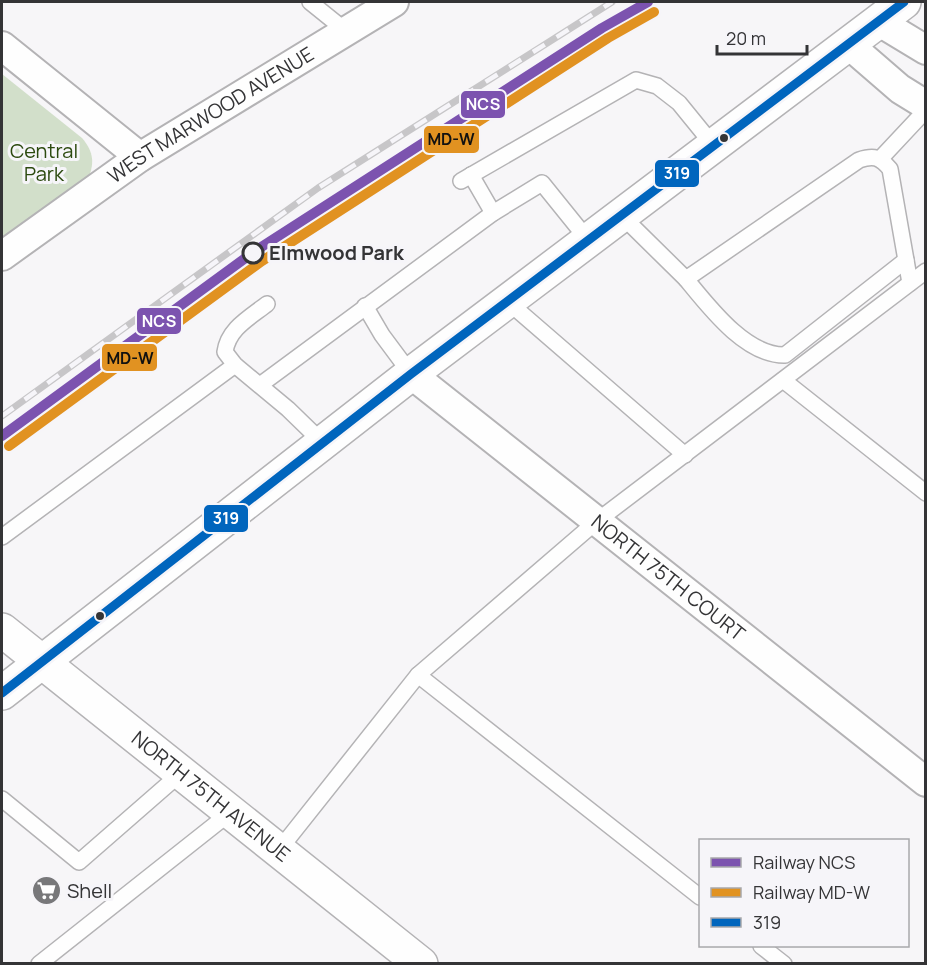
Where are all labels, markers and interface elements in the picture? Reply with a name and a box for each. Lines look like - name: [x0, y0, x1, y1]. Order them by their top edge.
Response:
- scale bar: [717, 18, 807, 56]
- text: 20 m: [726, 26, 766, 50]
- street label: WEST MARWOOD AVENUE: [102, 40, 318, 189]
- line badge: NCS: [460, 90, 506, 119]
- text: NCS: [466, 93, 500, 115]
- line badge: MD-W: [423, 125, 480, 154]
- text: MD-W: [427, 128, 475, 150]
- unlabelled marker: [718, 132, 730, 144]
- park label: Central Park: [10, 137, 78, 187]
- line badge: 319: [654, 159, 700, 188]
- text: 319: [664, 162, 690, 184]
- place label: Elmwood Park: [269, 239, 405, 266]
- marker: Elmwood Park: [242, 242, 264, 264]
- line badge: NCS: [136, 307, 182, 335]
- text: NCS: [142, 310, 176, 332]
- line badge: MD-W: [101, 343, 158, 372]
- text: MD-W: [106, 347, 154, 369]
- line badge: 319: [203, 504, 249, 533]
- text: 319: [213, 507, 239, 529]
- street label: NORTH 75TH COURT: [586, 508, 751, 647]
- unlabelled marker: [94, 610, 106, 622]
- street label: NORTH 75TH AVENUE: [126, 725, 296, 868]
- legend: [699, 839, 909, 947]
- text: Railway NCS: [753, 850, 855, 874]
- supermarket icon: Shell: [30, 875, 62, 907]
- place label: Shell: [67, 877, 112, 904]
- text: Railway MD-W: [753, 880, 870, 904]
- text: 319: [753, 910, 781, 934]

